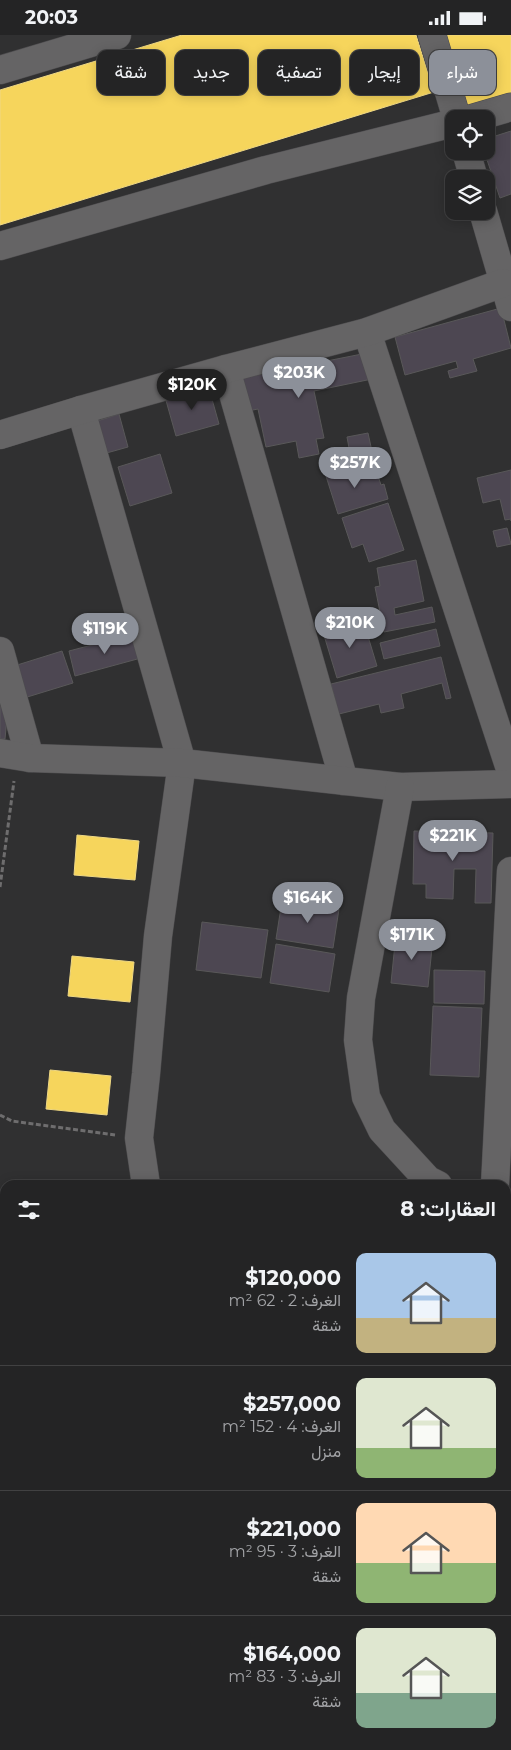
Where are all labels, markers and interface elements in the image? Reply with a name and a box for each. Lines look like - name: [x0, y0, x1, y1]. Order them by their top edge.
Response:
- text: 20:03: [25, 6, 78, 29]
- chip: شقة: [97, 50, 165, 95]
- chip: جديد: [175, 50, 248, 95]
- chip: تصفية: [258, 50, 340, 95]
- chip: إيجار: [350, 50, 419, 95]
- chip: شراء: [429, 50, 496, 95]
- map controls: [445, 110, 495, 220]
- button: locate: [445, 110, 495, 160]
- button: layers: [445, 170, 495, 220]
- pin: $203K: [264, 357, 334, 399]
- text: $203K: [273, 363, 325, 382]
- pin: $120K: [157, 369, 227, 411]
- text: $120K: [168, 375, 216, 394]
- pin: $257K: [320, 447, 390, 489]
- text: $257K: [330, 453, 380, 472]
- pin: $210K: [315, 607, 385, 649]
- pin: $119K: [70, 613, 140, 655]
- text: $210K: [326, 613, 374, 632]
- text: $119K: [83, 619, 127, 638]
- pin: $221K: [418, 819, 488, 862]
- text: $221K: [429, 826, 477, 845]
- pin: $164K: [273, 881, 343, 924]
- text: $164K: [283, 888, 333, 907]
- pin: $171K: [377, 919, 447, 961]
- text: $171K: [390, 925, 434, 944]
- icon: filters: [15, 1196, 43, 1224]
- text: العقارات: 8: [400, 1196, 496, 1221]
- text: $120,000: [245, 1265, 341, 1290]
- icon: home: [396, 1273, 456, 1333]
- text: الغرف: 2 · 62 m²: [229, 1291, 341, 1310]
- text: شقة: [312, 1316, 341, 1335]
- text: $257,000: [243, 1391, 341, 1416]
- icon: home: [396, 1398, 456, 1458]
- text: الغرف: 4 · 152 m²: [222, 1417, 341, 1436]
- text: منزل: [311, 1442, 341, 1461]
- text: $221,000: [247, 1516, 341, 1541]
- icon: home: [396, 1523, 456, 1583]
- text: الغرف: 3 · 95 m²: [229, 1542, 341, 1561]
- text: شقة: [312, 1567, 341, 1586]
- text: $164,000: [243, 1641, 341, 1666]
- icon: home: [396, 1648, 456, 1708]
- text: الغرف: 3 · 83 m²: [228, 1667, 341, 1686]
- text: شقة: [312, 1692, 341, 1711]

